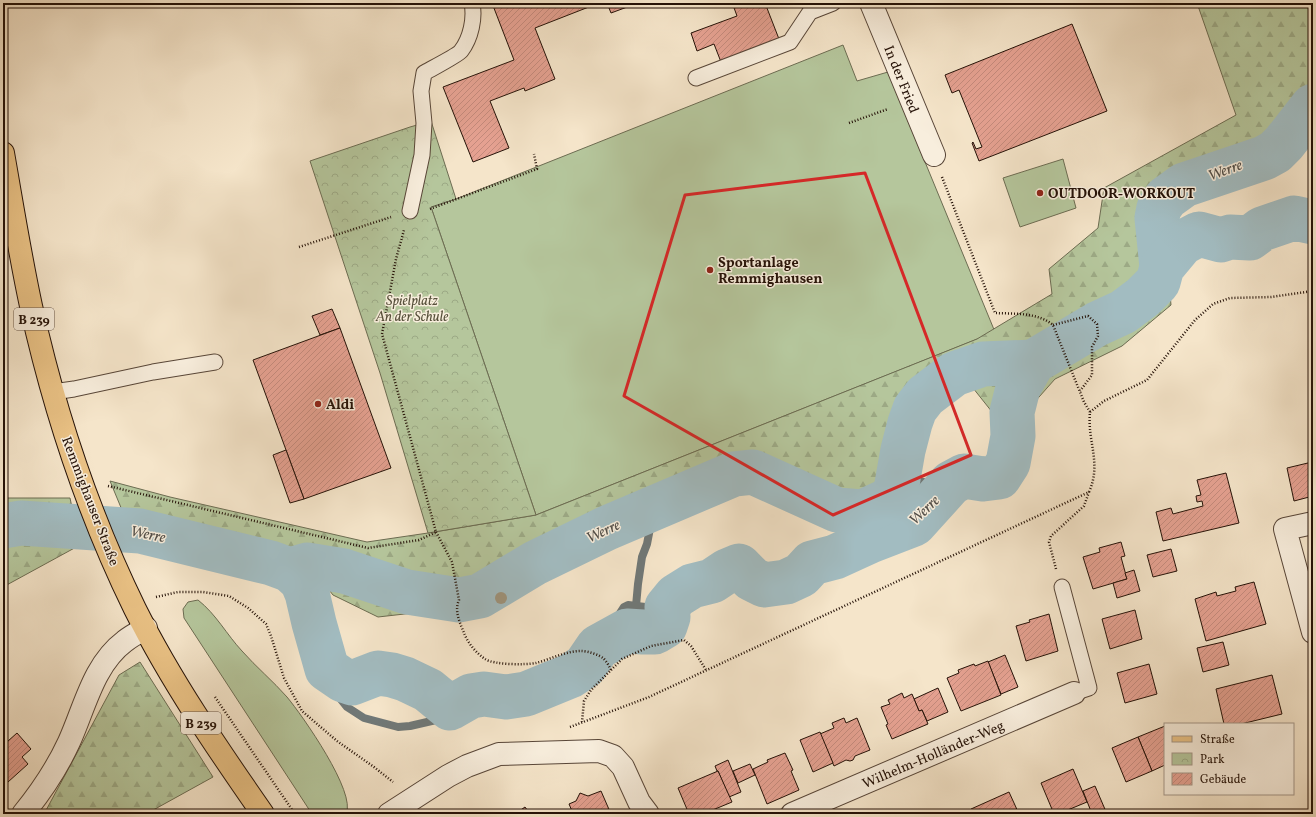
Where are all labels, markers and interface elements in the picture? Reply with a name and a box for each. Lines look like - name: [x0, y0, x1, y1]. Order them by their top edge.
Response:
- street label: In der Fried: [878, 43, 923, 116]
- water label: Werre: [1205, 155, 1246, 187]
- place label: OUTDOOR-WORKOUT: [1048, 185, 1195, 204]
- marker: OUTDOOR-WORKOUT: [1035, 188, 1045, 198]
- place label: Sportanlage Remmighausen: [718, 254, 823, 289]
- marker: Sportanlage Remmighausen: [705, 265, 715, 275]
- park label: Spielplatz An der Schule: [375, 292, 448, 327]
- road number: B 239: [14, 308, 54, 330]
- place label: Aldi: [326, 396, 354, 415]
- marker: Aldi: [313, 399, 323, 409]
- street label: Remmighauser Straße: [56, 434, 123, 569]
- water label: Werre: [905, 491, 945, 531]
- water label: Werre: [583, 515, 624, 549]
- water label: Werre: [128, 522, 168, 549]
- road number: B 239: [181, 712, 221, 734]
- street label: Wilhelm-Holländer-Weg: [860, 717, 1008, 794]
- legend: [1164, 723, 1294, 795]
- text: Straße: [1200, 732, 1235, 748]
- text: Park: [1200, 752, 1225, 768]
- text: Gebäude: [1200, 772, 1247, 788]

